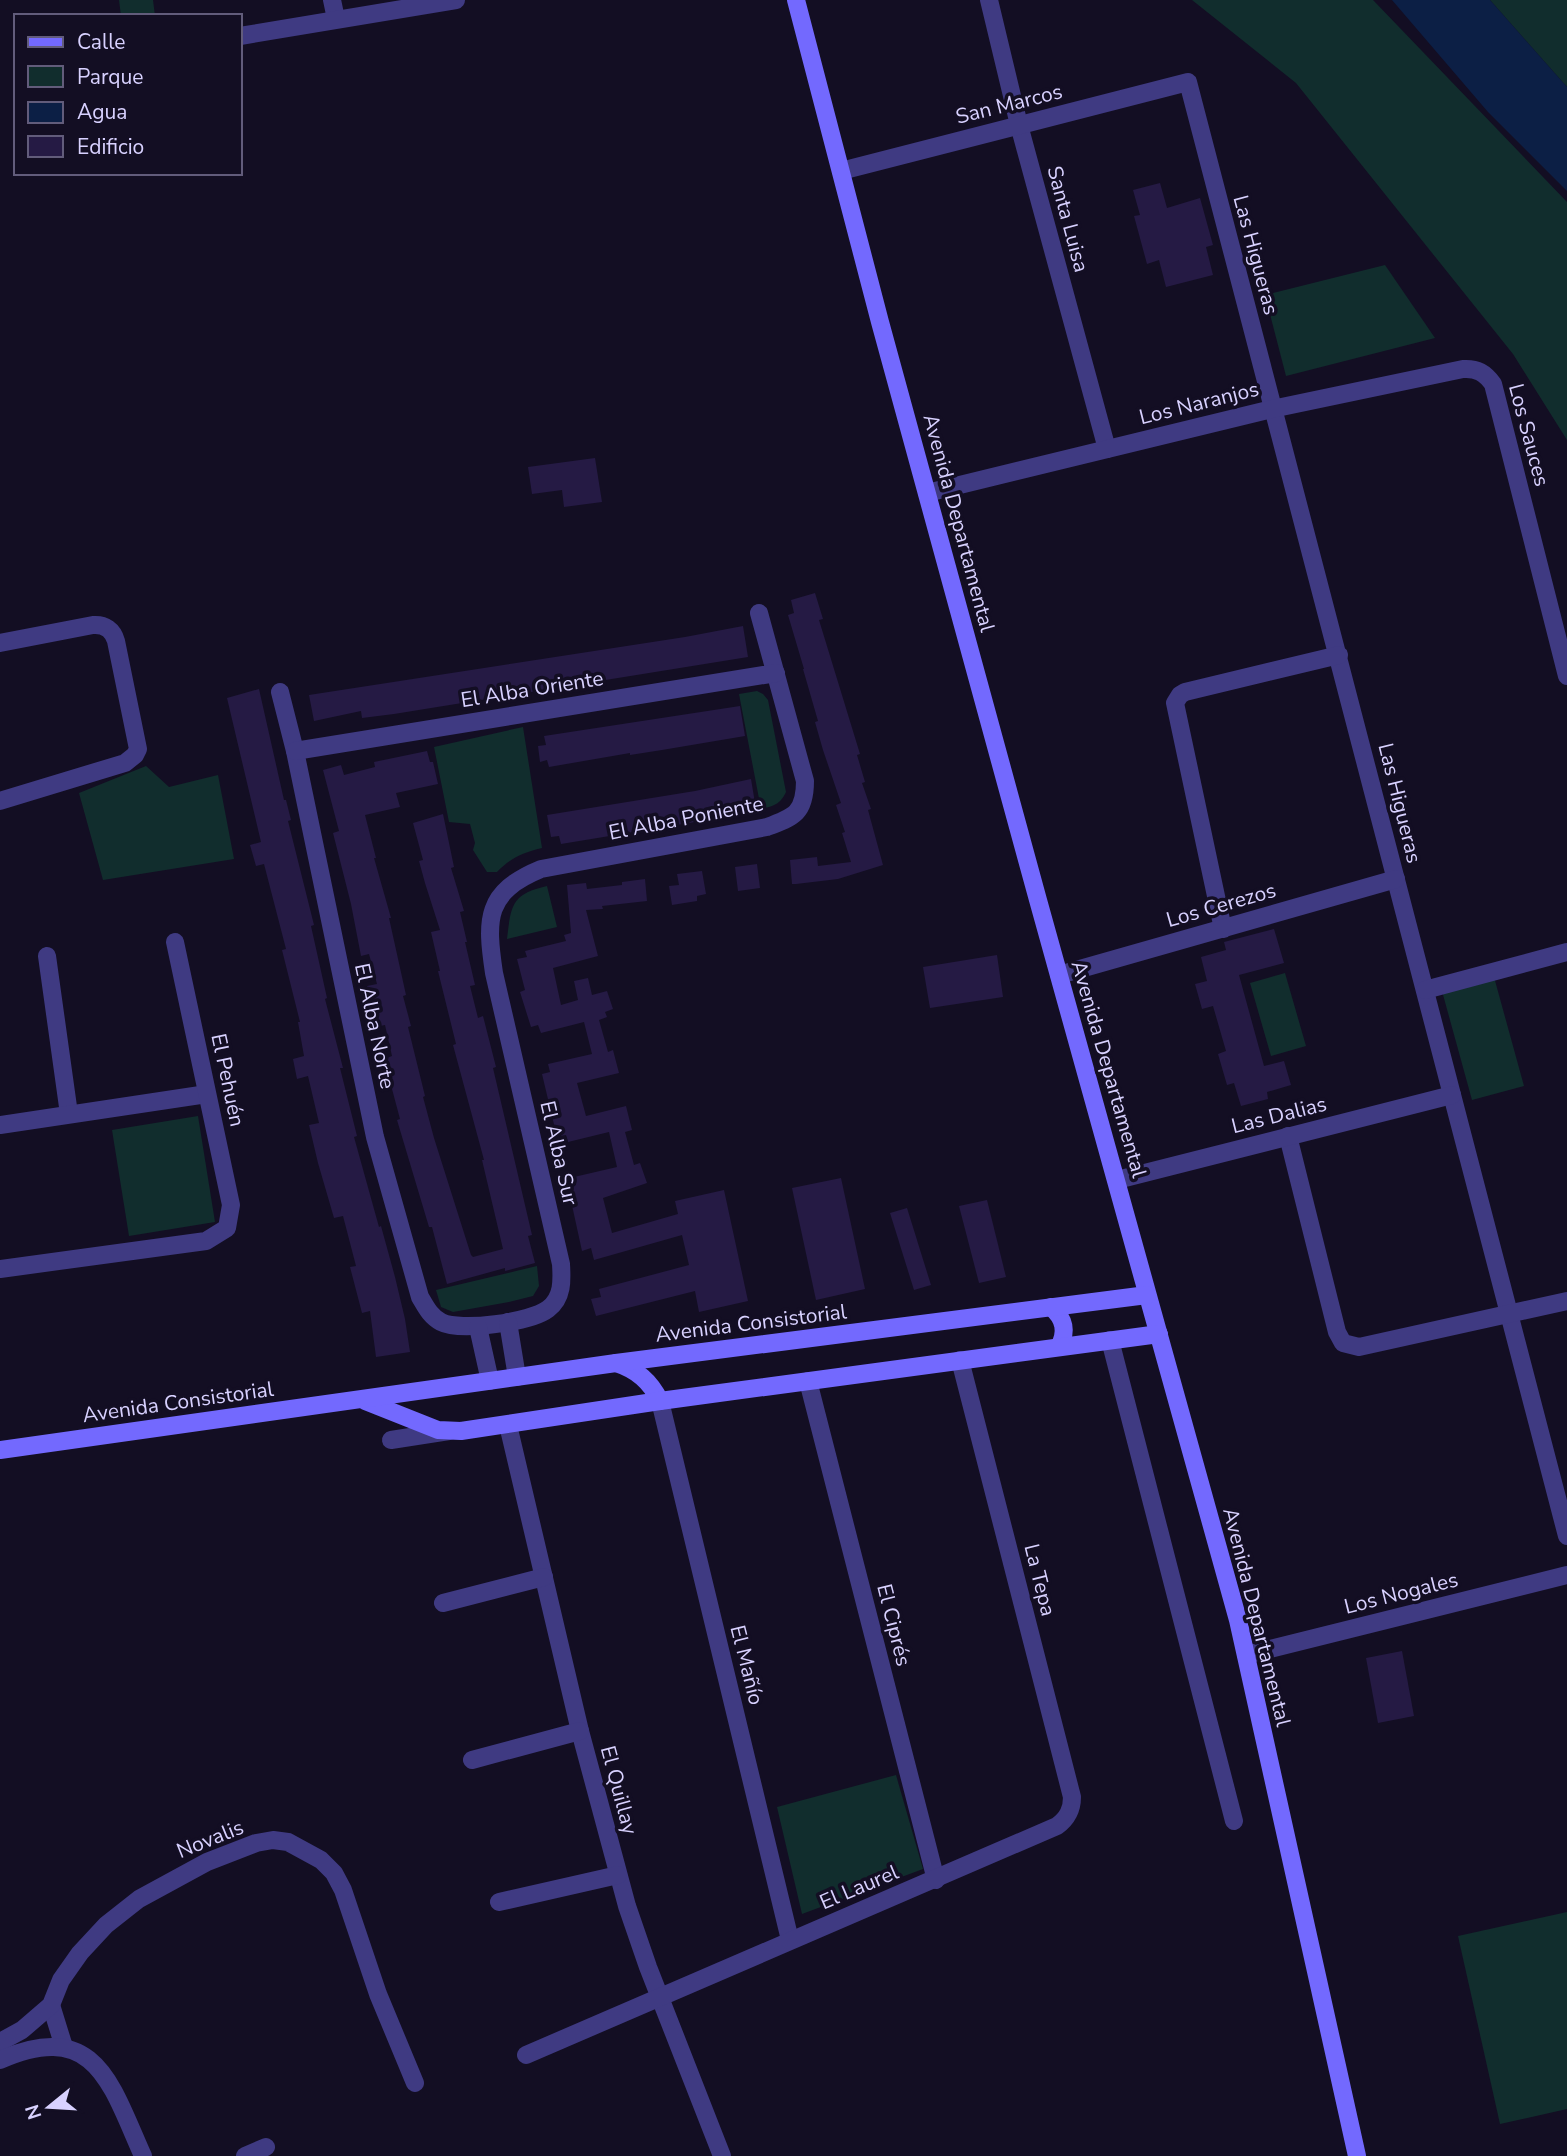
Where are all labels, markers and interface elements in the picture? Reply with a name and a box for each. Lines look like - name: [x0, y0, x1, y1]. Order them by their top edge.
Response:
- legend: [14, 14, 242, 175]
- text: Calle: [77, 28, 125, 56]
- text: Parque: [77, 63, 144, 91]
- street label: San Marcos: [953, 77, 1065, 131]
- text: Agua: [77, 98, 127, 126]
- text: Edificio: [77, 133, 144, 161]
- street label: Santa Luisa: [1040, 163, 1096, 275]
- street label: Las Higueras: [1227, 192, 1285, 318]
- street label: Los Naranjos: [1136, 375, 1262, 431]
- street label: Los Sauces: [1502, 381, 1556, 489]
- street label: Avenida Departamental: [916, 411, 1002, 636]
- street label: El Alba Oriente: [459, 664, 605, 714]
- street label: Las Higueras: [1372, 740, 1428, 866]
- street label: El Alba Poniente: [606, 789, 766, 847]
- street label: Los Cerezos: [1163, 876, 1279, 934]
- street label: Avenida Departamental: [1065, 957, 1154, 1182]
- street label: El Alba Norte: [348, 961, 402, 1091]
- street label: El Pehuén: [204, 1031, 252, 1129]
- street label: Las Dalias: [1229, 1090, 1329, 1140]
- street label: El Alba Sur: [533, 1098, 585, 1208]
- street label: Avenida Consistorial: [654, 1297, 849, 1349]
- street label: Avenida Consistorial: [81, 1375, 276, 1429]
- street label: Avenida Departamental: [1216, 1505, 1298, 1730]
- street label: La Tepa: [1018, 1541, 1062, 1619]
- street label: Los Nogales: [1341, 1565, 1461, 1621]
- street label: El Ciprés: [870, 1581, 918, 1669]
- street label: El Mañío: [724, 1622, 770, 1708]
- street label: El Quillay: [594, 1742, 644, 1838]
- street label: Novalis: [172, 1813, 248, 1865]
- street label: El Laurel: [815, 1858, 903, 1916]
- north arrow: [14, 2072, 84, 2142]
- text: N: [19, 2101, 48, 2123]

